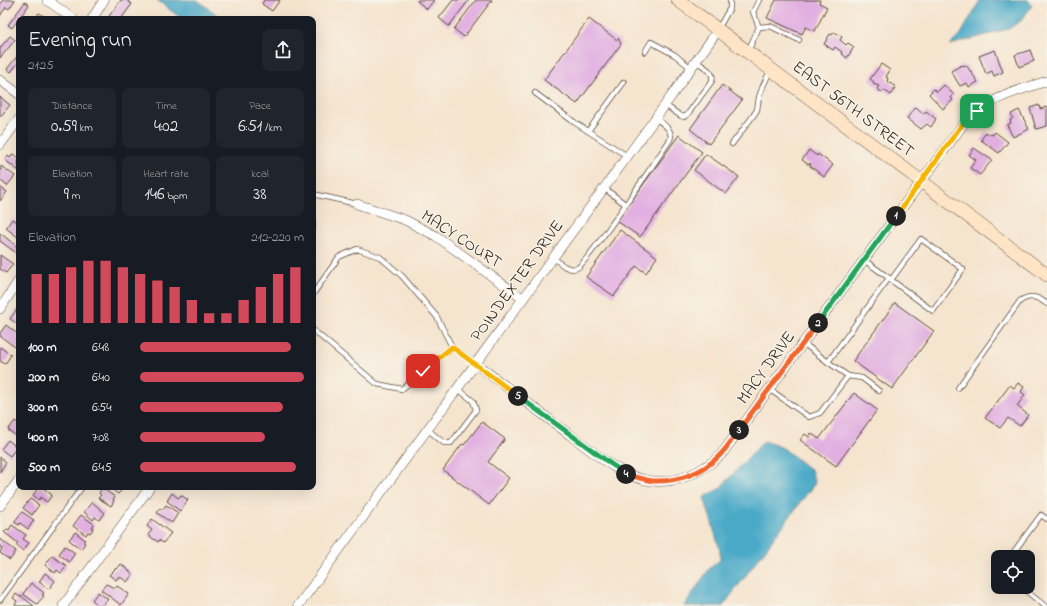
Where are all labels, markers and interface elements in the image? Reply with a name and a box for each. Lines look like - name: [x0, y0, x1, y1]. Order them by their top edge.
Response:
- text: Evening run: [28, 25, 132, 57]
- button: share: [262, 29, 304, 71]
- street label: EAST 56TH STREET: [787, 55, 920, 164]
- text: 21:25: [28, 56, 54, 75]
- pin: [960, 94, 994, 128]
- text: Distance: [52, 98, 92, 114]
- text: Time: [155, 98, 177, 114]
- text: Pace: [249, 98, 271, 114]
- icon: arrive: [966, 100, 988, 122]
- text: 0.59: [51, 114, 77, 139]
- text: 4:02: [154, 114, 178, 139]
- text: 6:51: [238, 114, 262, 139]
- text: km: [77, 120, 93, 136]
- text: /km: [262, 120, 282, 136]
- text: Elevation: [52, 166, 92, 182]
- text: Heart rate: [143, 166, 189, 182]
- text: kcal: [251, 166, 269, 182]
- text: 9: [64, 182, 69, 207]
- text: 146: [145, 182, 164, 207]
- text: 38: [253, 182, 267, 207]
- text: m: [69, 188, 80, 204]
- text: bpm: [164, 188, 187, 204]
- street label: MACY COURT: [416, 204, 507, 275]
- pin: 1: [886, 206, 906, 226]
- text: 1: [894, 208, 898, 224]
- street label: POINDEXTER DRIVE: [465, 215, 570, 347]
- text: Elevation: [28, 228, 76, 247]
- text: 212–220 m: [251, 228, 304, 247]
- pin: 2: [808, 313, 828, 333]
- text: 2: [815, 315, 821, 331]
- street label: MACY DRIVE: [731, 326, 801, 410]
- text: 100 m: [28, 338, 57, 357]
- text: 6:48: [92, 338, 109, 357]
- pin: [406, 354, 440, 388]
- icon: check: [412, 360, 434, 382]
- text: 200 m: [28, 368, 59, 387]
- text: 6:40: [92, 368, 110, 387]
- pin: 5: [508, 386, 528, 406]
- text: 5: [515, 388, 521, 404]
- text: 300 m: [28, 398, 58, 417]
- text: 6:54: [92, 398, 112, 417]
- pin: 3: [729, 420, 749, 440]
- text: 3: [737, 422, 741, 438]
- text: 400 m: [28, 428, 58, 447]
- text: 7:08: [92, 428, 109, 447]
- text: 500 m: [28, 458, 60, 477]
- text: 6:45: [92, 458, 112, 477]
- pin: 4: [616, 464, 636, 484]
- text: 4: [624, 466, 628, 482]
- map controls: [991, 550, 1035, 594]
- button: locate: [991, 550, 1035, 594]

